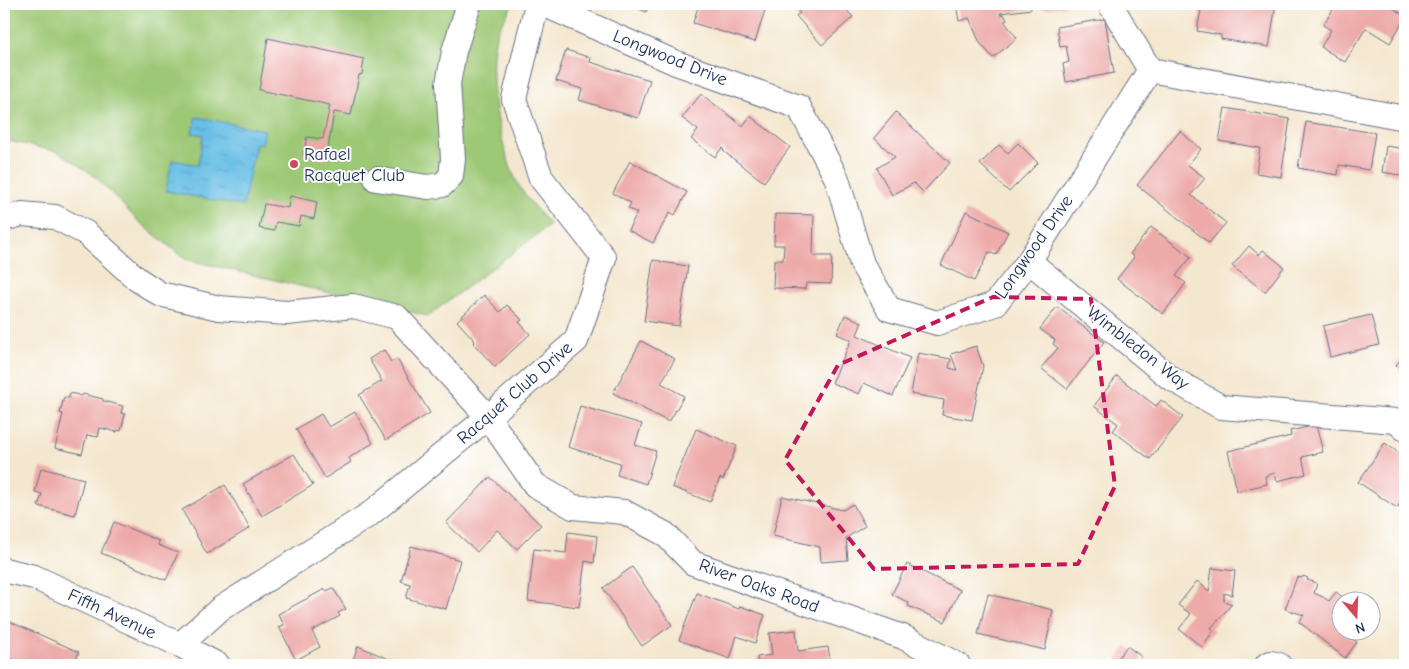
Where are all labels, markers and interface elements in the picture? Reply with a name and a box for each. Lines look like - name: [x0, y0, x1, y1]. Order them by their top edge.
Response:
- street label: Longwood Drive: [610, 26, 730, 90]
- place label: Rafael Racquet Club: [304, 144, 405, 186]
- marker: Rafael Racquet Club: [288, 158, 300, 170]
- street label: Longwood Drive: [991, 191, 1077, 303]
- street label: Wimbledon Way: [1083, 302, 1194, 395]
- street label: Racquet Club Drive: [453, 337, 577, 449]
- street label: River Oaks Road: [696, 555, 822, 617]
- street label: Fifth Avenue: [64, 584, 160, 644]
- north arrow: [1332, 592, 1382, 642]
- text: N: [1353, 618, 1367, 637]

